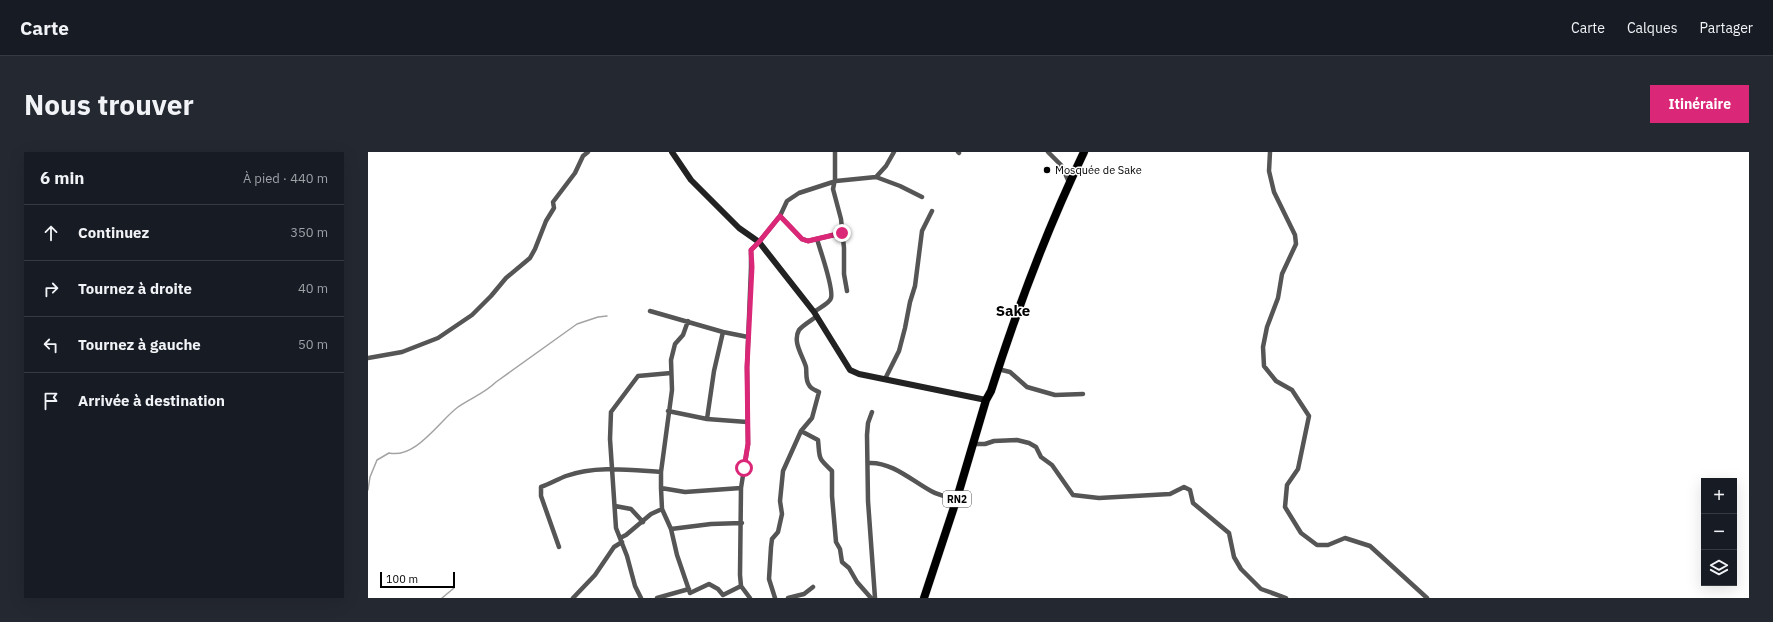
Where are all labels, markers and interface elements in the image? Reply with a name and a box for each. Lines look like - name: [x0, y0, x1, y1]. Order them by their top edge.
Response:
- text: Carte: [20, 16, 69, 40]
- text: Carte: [1571, 19, 1605, 37]
- text: Calques: [1627, 19, 1677, 37]
- text: Partager: [1699, 19, 1753, 37]
- button: Itinéraire: [1650, 85, 1749, 123]
- text: Nous trouver: [24, 86, 194, 123]
- place label: Mosquée de Sake: [1055, 163, 1142, 177]
- marker: Mosquée de Sake: [1042, 165, 1052, 175]
- text: 6 min: [40, 167, 84, 189]
- text: À pied · 440 m: [243, 170, 328, 187]
- icon: ahead: [40, 222, 62, 244]
- text: Continuez: [78, 223, 149, 242]
- text: 350 m: [290, 224, 328, 241]
- route end: [833, 224, 851, 242]
- icon: right: [40, 278, 62, 300]
- text: Tournez à droite: [78, 279, 192, 298]
- text: 40 m: [298, 280, 328, 297]
- district label: Sake: [996, 301, 1030, 320]
- icon: left: [40, 334, 62, 356]
- text: Tournez à gauche: [78, 335, 201, 354]
- text: 50 m: [298, 336, 328, 353]
- icon: arrive: [40, 390, 62, 412]
- text: Arrivée à destination: [78, 391, 225, 410]
- route start: [735, 459, 753, 477]
- map controls: [1701, 478, 1737, 586]
- button: +: [1701, 478, 1737, 514]
- road number: RN2: [943, 491, 971, 507]
- button: −: [1701, 514, 1737, 550]
- button: layers: [1701, 550, 1737, 586]
- scale bar: [380, 570, 455, 589]
- text: 100 m: [386, 572, 418, 586]

